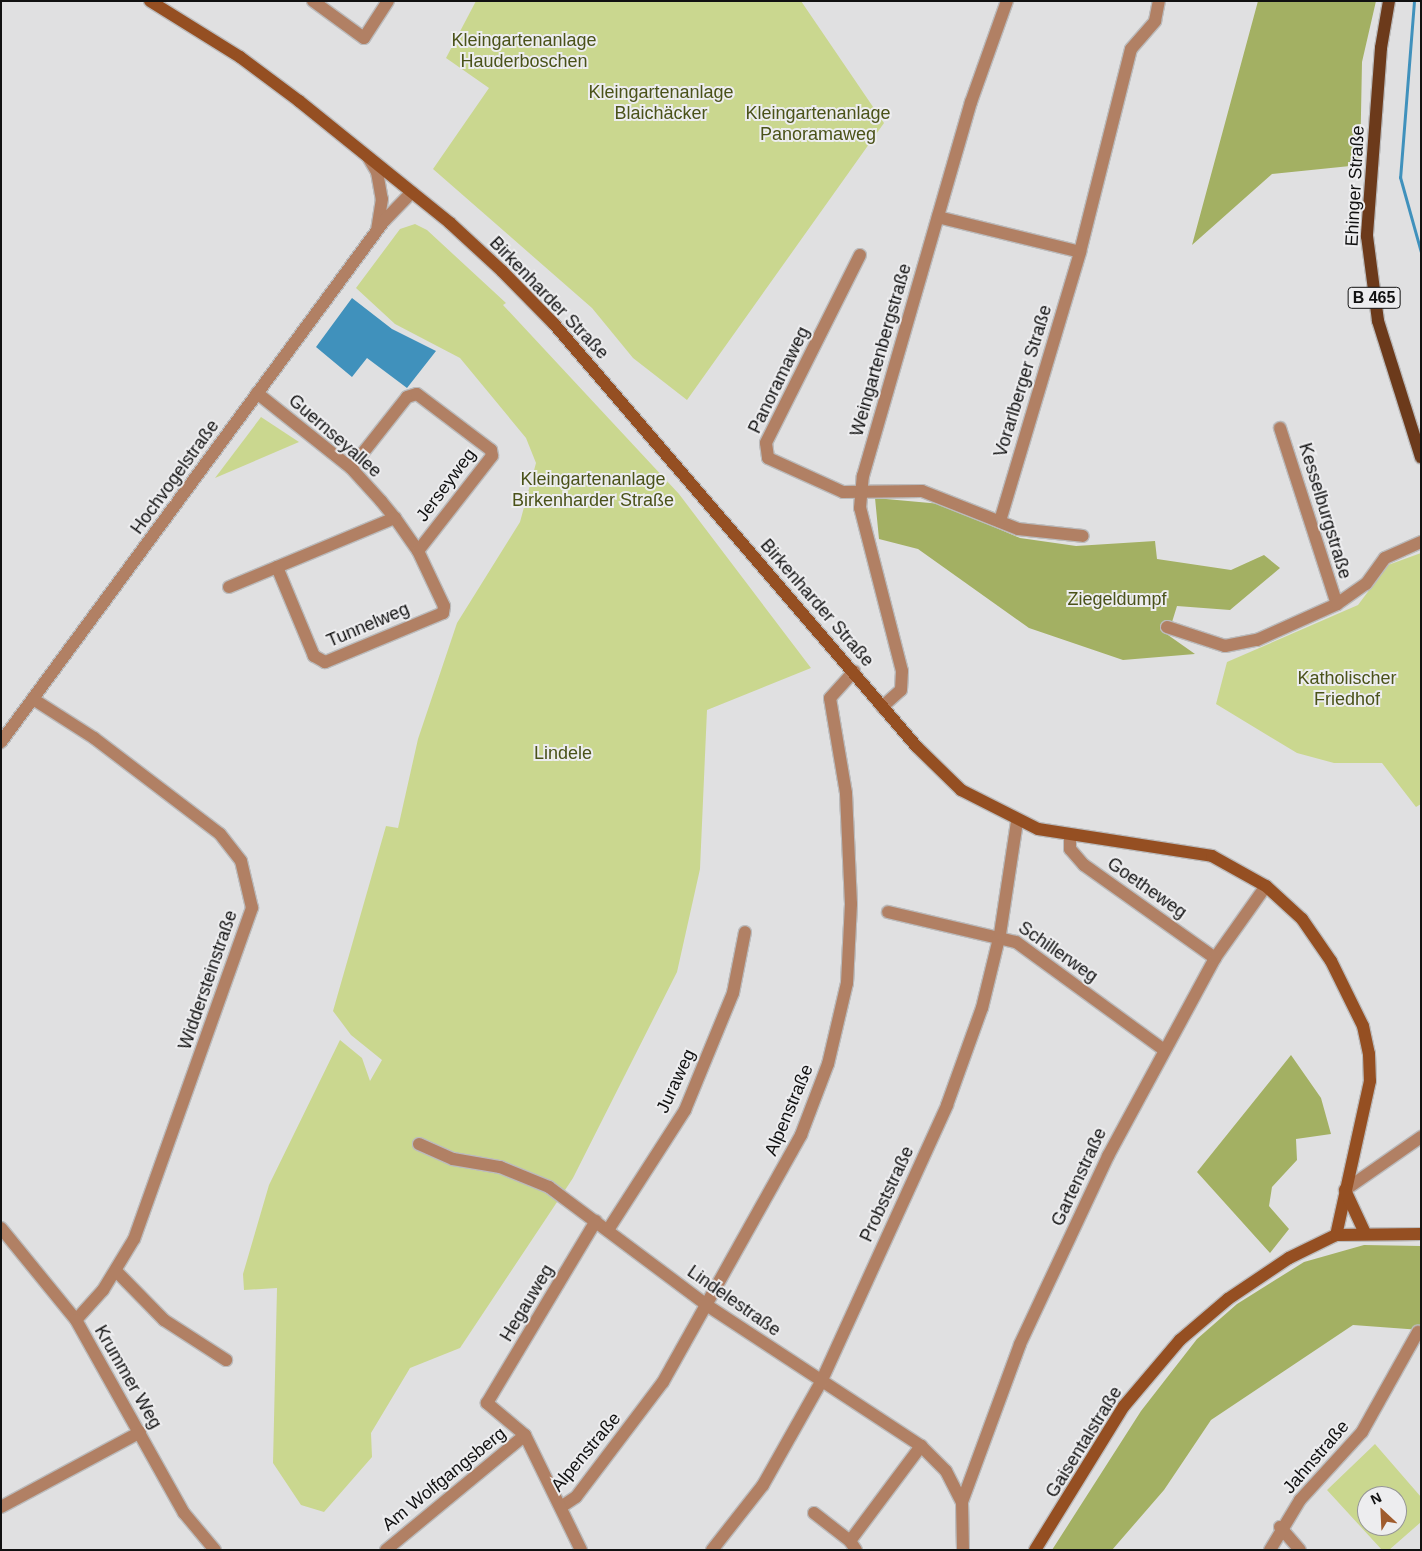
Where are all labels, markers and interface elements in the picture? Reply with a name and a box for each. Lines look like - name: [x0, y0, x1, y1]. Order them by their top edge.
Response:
- park label: Kleingartenanlage Hauderboschen: [451, 30, 597, 72]
- park label: Kleingartenanlage Blaichäcker: [588, 82, 734, 125]
- park label: Kleingartenanlage Panoramaweg: [745, 103, 891, 146]
- street label: Ehinger Straße: [1341, 125, 1369, 247]
- street label: Birkenharder Straße: [485, 232, 613, 364]
- street label: Weingartenbergstraße: [846, 261, 916, 439]
- road number: B 465: [1346, 284, 1402, 312]
- street label: Vorarlberger Straße: [990, 302, 1056, 460]
- street label: Panoramaweg: [744, 323, 814, 437]
- street label: Guernseyallee: [284, 390, 386, 482]
- street label: Hochvogelstraße: [126, 416, 224, 538]
- street label: Kesselburgstraße: [1294, 440, 1356, 582]
- street label: Jerseyweg: [411, 444, 481, 526]
- park label: Kleingartenanlage Birkenharder Straße: [512, 469, 674, 512]
- street label: Birkenharder Straße: [756, 535, 878, 671]
- park label: Ziegeldumpf: [1067, 588, 1167, 610]
- street label: Tunnelweg: [324, 598, 412, 652]
- park label: Katholischer Friedhof: [1297, 668, 1397, 711]
- park label: Lindele: [534, 742, 592, 764]
- street label: Goetheweg: [1103, 853, 1191, 923]
- street label: Widdersteinstraße: [174, 907, 242, 1053]
- street label: Schillerweg: [1014, 917, 1102, 987]
- street label: Juraweg: [652, 1046, 700, 1116]
- street label: Alpenstraße: [760, 1061, 818, 1159]
- street label: Gartenstraße: [1047, 1124, 1111, 1230]
- street label: Probststraße: [855, 1143, 919, 1245]
- street label: Hegauweg: [496, 1261, 558, 1345]
- street label: Lindelestraße: [683, 1261, 785, 1341]
- street label: Krummer Weg: [90, 1322, 166, 1432]
- street label: Gaisentalstraße: [1041, 1382, 1127, 1502]
- street label: Alpenstraße: [547, 1408, 625, 1496]
- street label: Jahnstraße: [1278, 1416, 1354, 1498]
- street label: Am Wolfgangsberg: [378, 1423, 510, 1535]
- north arrow: [1357, 1486, 1407, 1536]
- text: N: [1368, 1489, 1384, 1508]

